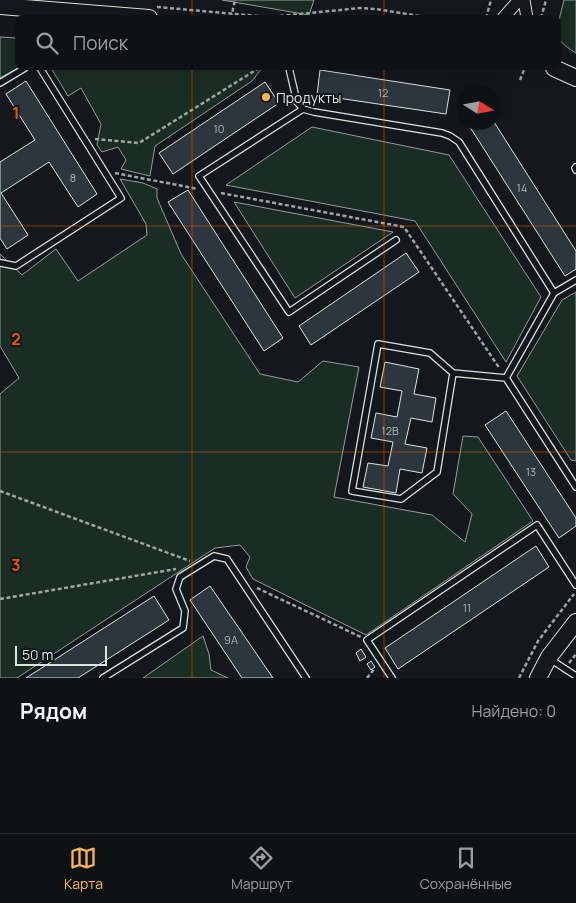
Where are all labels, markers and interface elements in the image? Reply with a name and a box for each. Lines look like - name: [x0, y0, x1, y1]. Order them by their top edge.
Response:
- search box: [15, 15, 561, 70]
- icon: search: [33, 29, 61, 57]
- text: Поиск: [73, 30, 128, 56]
- house number: 12: [378, 85, 388, 100]
- north arrow: [456, 85, 501, 130]
- place label: Продукты: [276, 88, 341, 107]
- marker: Продукты: [260, 91, 272, 103]
- text: 1: [12, 102, 20, 124]
- house number: 10: [213, 121, 225, 136]
- house number: 8: [70, 170, 76, 185]
- house number: 14: [517, 180, 527, 195]
- text: 2: [11, 328, 21, 350]
- house number: 12В: [381, 423, 399, 438]
- house number: 13: [526, 464, 536, 479]
- text: 3: [11, 554, 21, 576]
- house number: 11: [463, 600, 471, 615]
- house number: 9А: [224, 632, 238, 647]
- scale bar: [15, 643, 108, 666]
- text: 50 m: [22, 645, 53, 664]
- text: Рядом: [20, 697, 87, 725]
- text: Найдено: 0: [471, 700, 556, 722]
- tab: Карта: [64, 844, 103, 893]
- tab: Маршрут: [231, 844, 292, 893]
- tab: Сохранённые: [420, 844, 512, 893]

